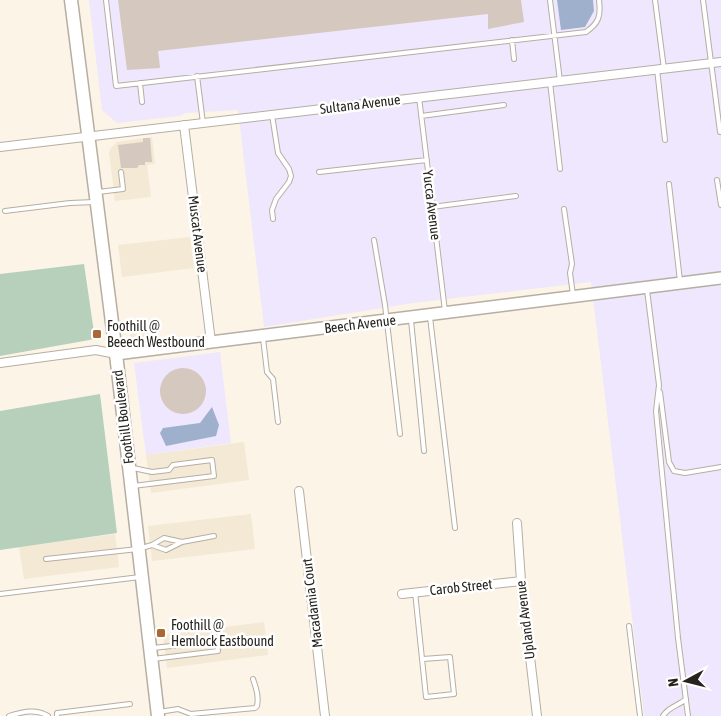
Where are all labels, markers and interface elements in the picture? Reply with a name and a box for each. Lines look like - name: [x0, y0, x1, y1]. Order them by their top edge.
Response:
- street label: Sultana Avenue: [319, 91, 401, 117]
- street label: Yucca Avenue: [420, 169, 444, 241]
- street label: Muscat Avenue: [185, 195, 211, 273]
- street label: Beech Avenue: [323, 312, 397, 336]
- place label: Foothill @ Beeech Westbound: [107, 318, 205, 350]
- marker: Foothill @ Beeech Westbound: [91, 328, 103, 340]
- street label: Foothill Boulevard: [109, 369, 137, 465]
- street label: Macadamia Court: [299, 557, 325, 649]
- street label: Carob Street: [429, 576, 493, 598]
- street label: Upland Avenue: [512, 580, 538, 660]
- place label: Foothill @ Hemlock Eastbound: [171, 617, 274, 649]
- marker: Foothill @ Hemlock Eastbound: [155, 627, 167, 639]
- north arrow: [661, 656, 711, 706]
- text: N: [665, 678, 682, 688]

